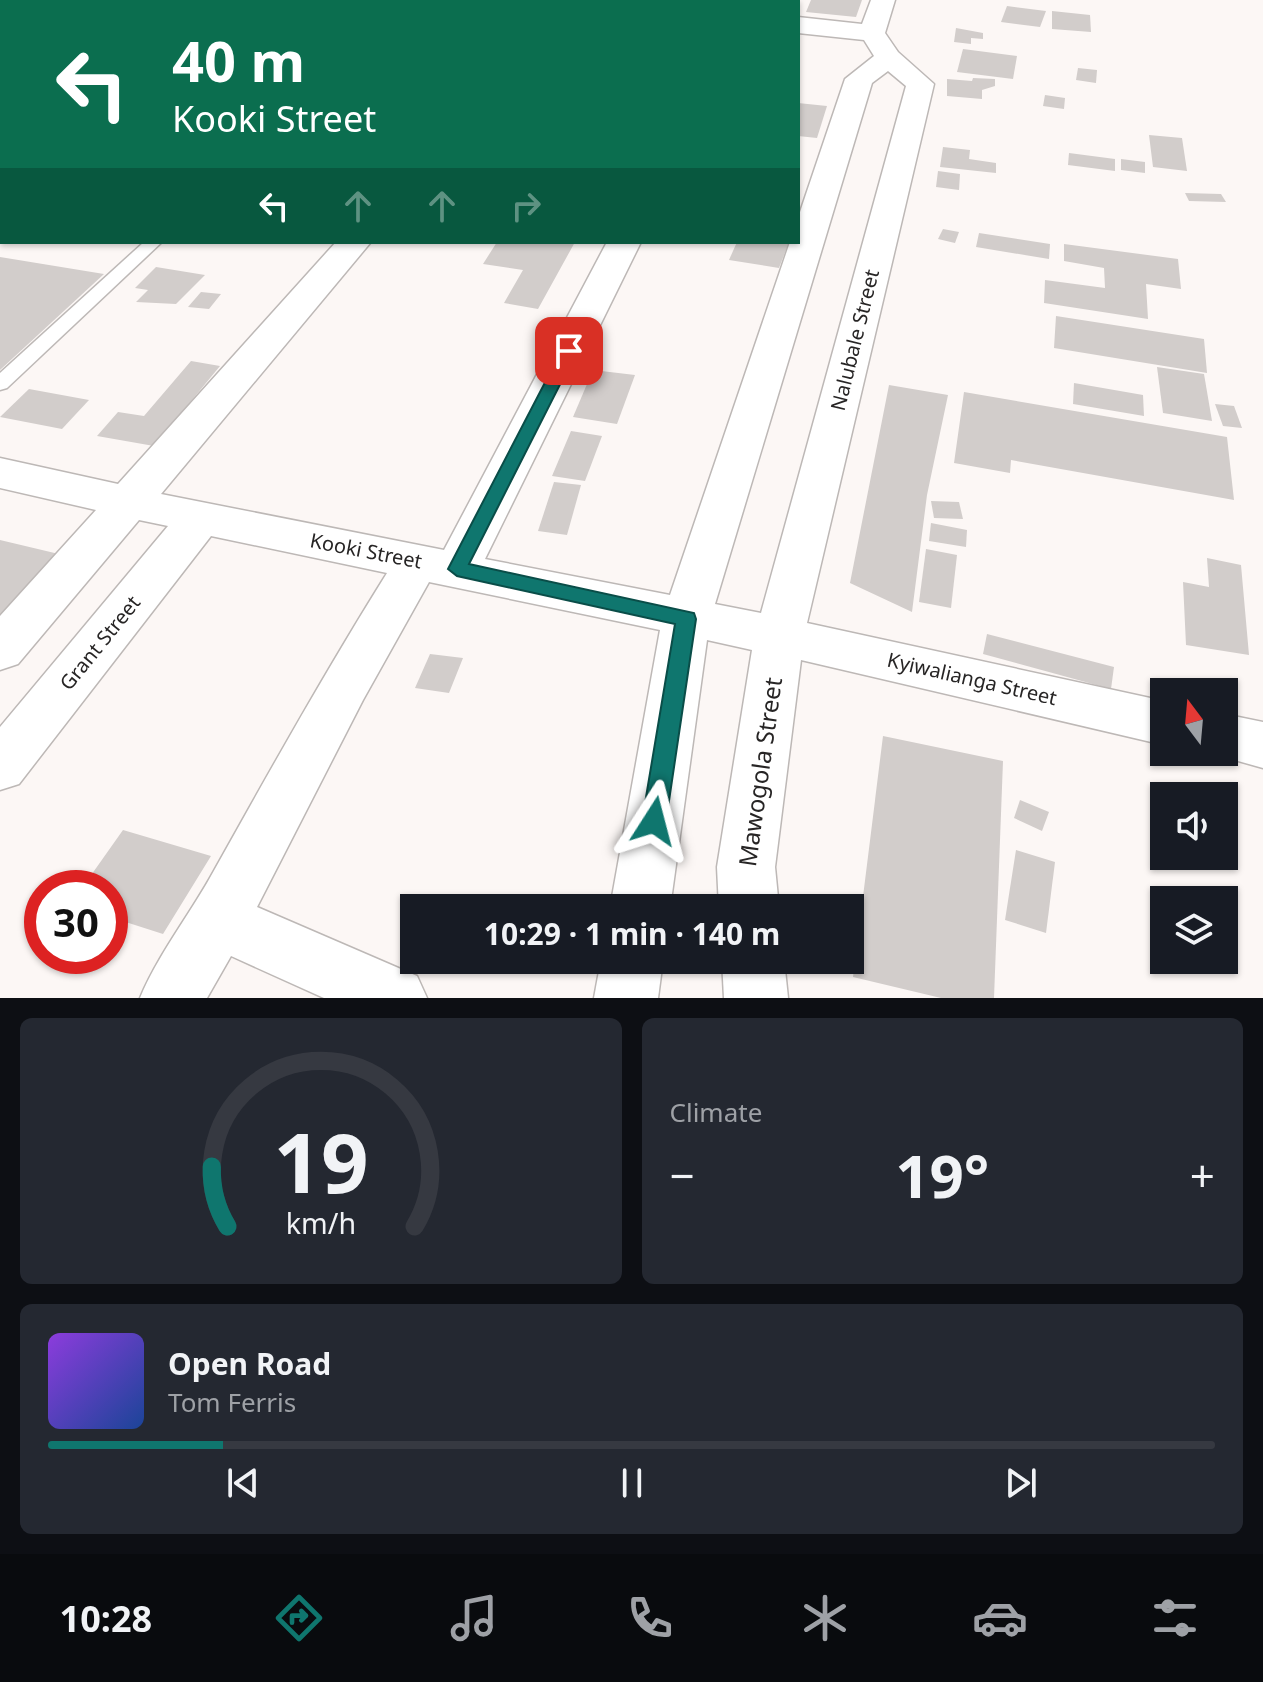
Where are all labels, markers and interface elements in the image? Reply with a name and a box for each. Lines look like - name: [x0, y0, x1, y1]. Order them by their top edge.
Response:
- text: 40 m: [172, 22, 305, 98]
- icon: left: [40, 32, 144, 136]
- text: Kooki Street: [172, 94, 376, 143]
- icon: left: [252, 184, 296, 228]
- icon: ahead: [336, 184, 380, 228]
- icon: ahead: [420, 184, 464, 228]
- icon: right: [504, 184, 548, 228]
- street label: Nalubale Street: [824, 266, 885, 413]
- pin: [535, 317, 603, 385]
- icon: arrive: [547, 329, 591, 373]
- street label: Kooki Street: [308, 526, 424, 575]
- street label: Grant Street: [53, 590, 146, 696]
- street label: Kyiwalianga Street: [885, 646, 1060, 711]
- street label: Mawogola Street: [730, 675, 789, 869]
- north arrow: [1150, 678, 1238, 766]
- map controls: [1150, 678, 1238, 974]
- position arrow: [612, 779, 696, 863]
- button: sound: [1150, 782, 1238, 870]
- speed limit sign: 30: [24, 870, 128, 974]
- button: layers: [1150, 886, 1238, 974]
- text: 10:29 · 1 min · 140 m: [484, 913, 780, 954]
- text: Climate: [670, 1094, 762, 1130]
- text: 19: [273, 1104, 368, 1217]
- text: 19°: [895, 1134, 989, 1216]
- text: −: [670, 1145, 695, 1205]
- text: +: [1190, 1145, 1215, 1205]
- text: km/h: [286, 1203, 356, 1242]
- text: Open Road: [168, 1343, 331, 1384]
- text: Tom Ferris: [168, 1384, 296, 1420]
- icon: previous: [221, 1461, 265, 1505]
- icon: pause: [610, 1461, 654, 1505]
- icon: next: [999, 1461, 1043, 1505]
- icon: directions: [271, 1590, 327, 1646]
- icon: music: [446, 1590, 502, 1646]
- icon: phone: [622, 1590, 678, 1646]
- icon: climate: [797, 1590, 853, 1646]
- icon: car: [972, 1590, 1028, 1646]
- icon: filters: [1147, 1590, 1203, 1646]
- text: 10:28: [60, 1594, 152, 1643]

